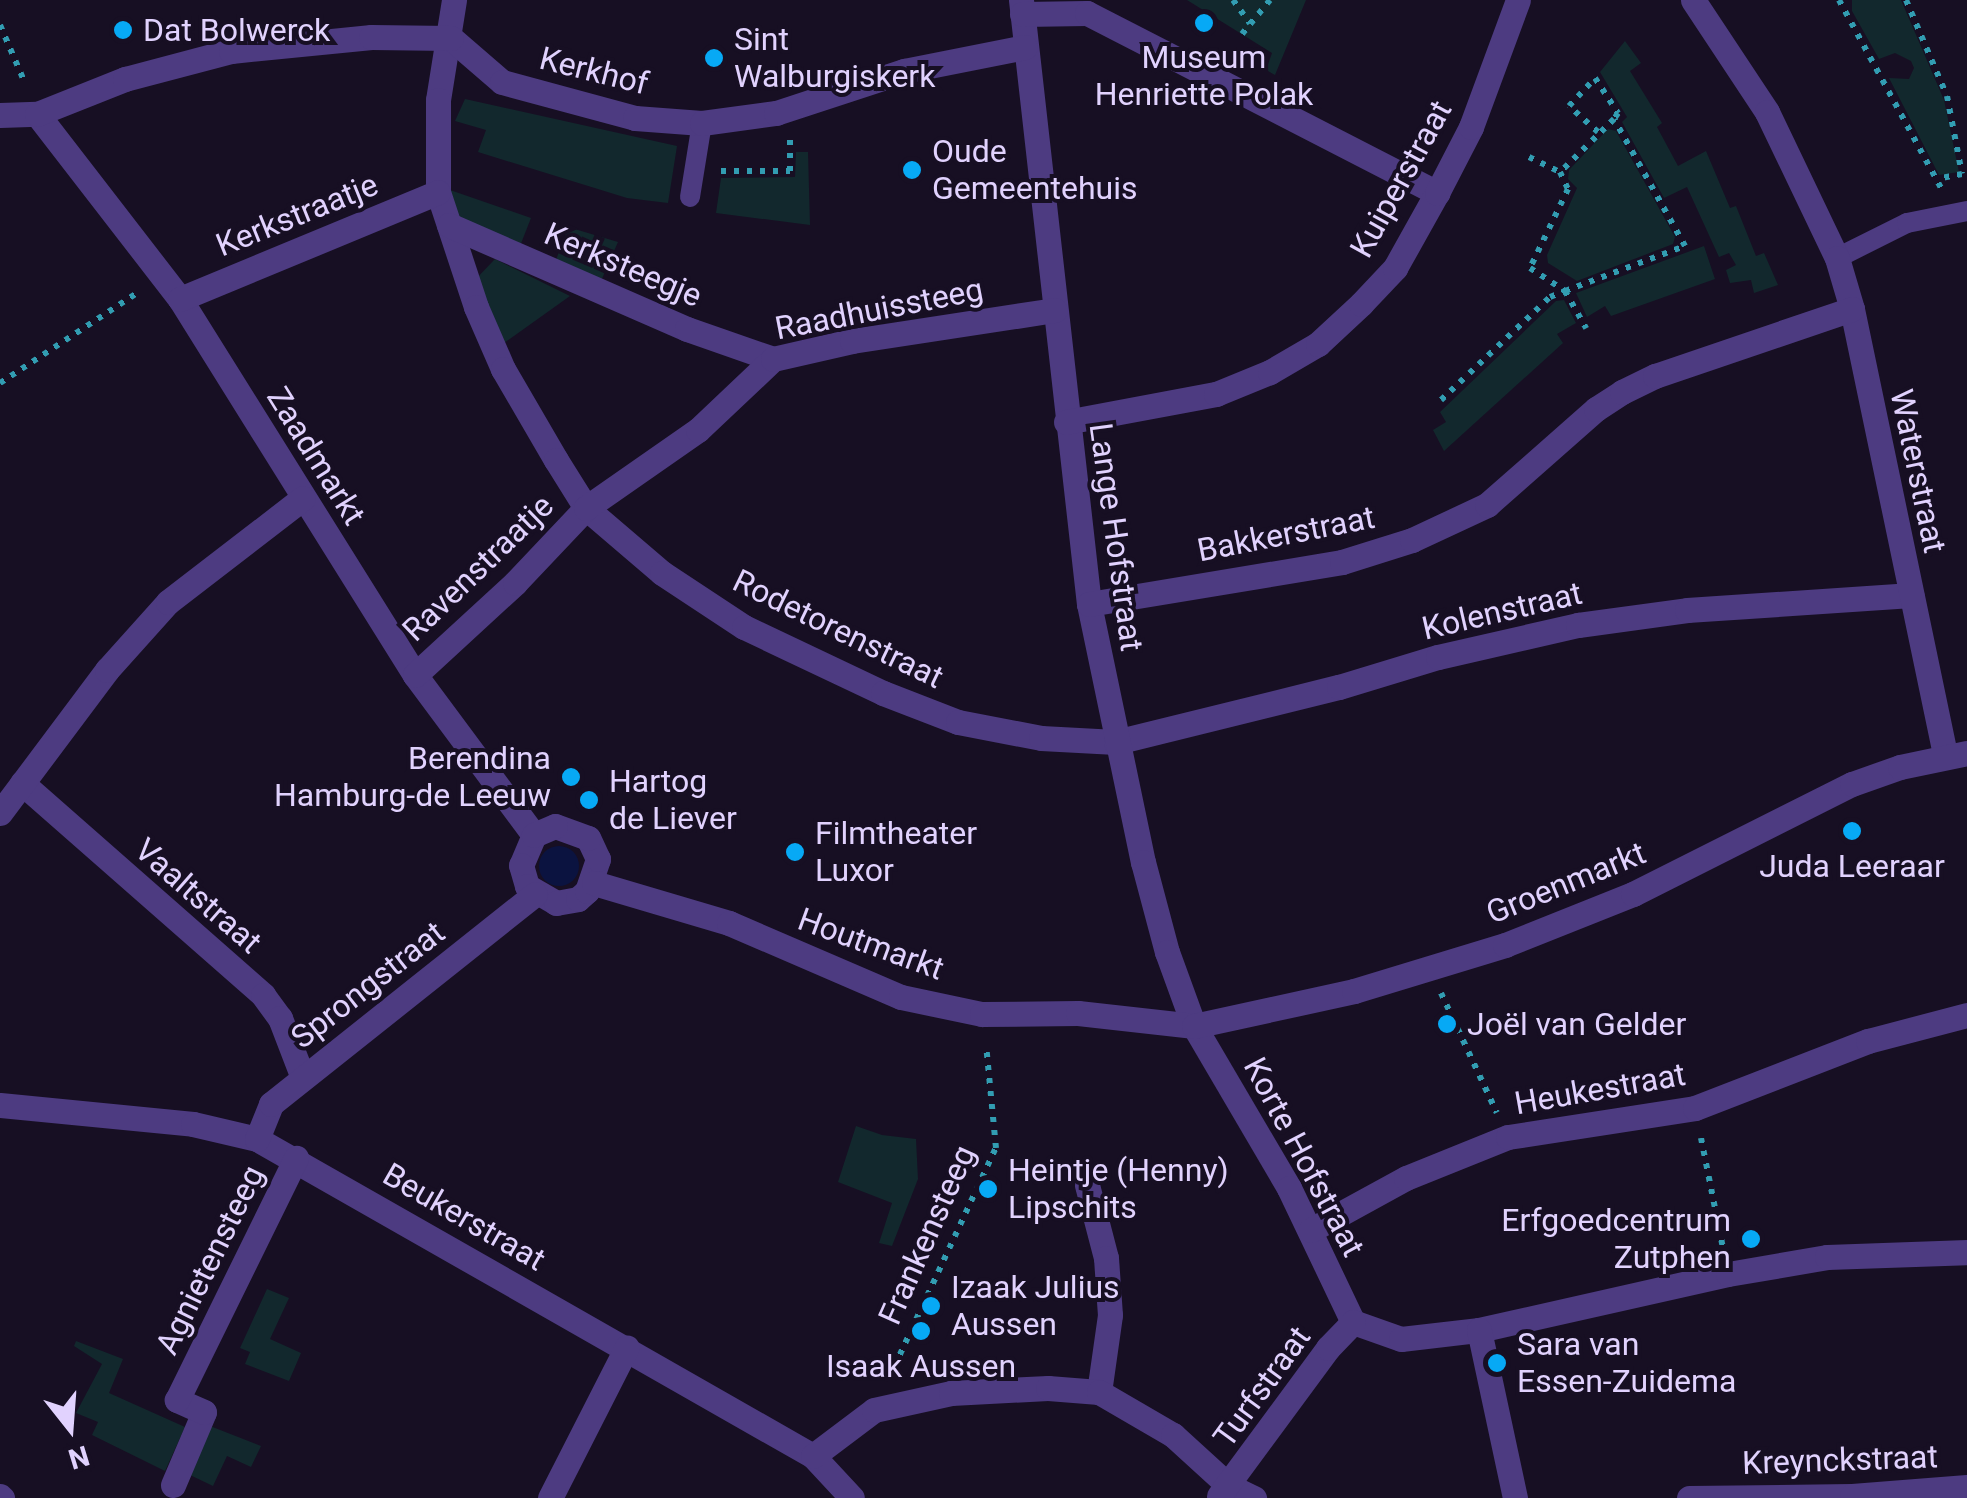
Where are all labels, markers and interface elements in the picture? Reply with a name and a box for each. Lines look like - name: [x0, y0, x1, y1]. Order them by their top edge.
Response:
- place label: Dat Bolwerck: [143, 11, 330, 49]
- marker: Museum Henriette Polak: [1193, 12, 1215, 34]
- marker: Dat Bolwerck: [112, 19, 134, 41]
- place label: Sint Walburgiskerk: [734, 21, 935, 96]
- street label: Kerkhof: [536, 39, 652, 103]
- place label: Museum Henriette Polak: [1095, 39, 1313, 114]
- marker: Sint Walburgiskerk: [703, 47, 725, 69]
- street label: Kuiperstraat: [1342, 94, 1460, 264]
- place label: Oude Gemeentehuis: [932, 133, 1137, 208]
- marker: Oude Gemeentehuis: [901, 159, 923, 181]
- street label: Kerkstraatje: [211, 165, 383, 265]
- street label: Kerksteegje: [539, 215, 707, 315]
- street label: Raadhuissteeg: [772, 270, 986, 348]
- street label: Zaadmarkt: [259, 380, 373, 532]
- street label: Waterstraat: [1882, 386, 1954, 556]
- street label: Lange Hofstraat: [1081, 421, 1151, 653]
- street label: Ravenstraatje: [395, 487, 561, 649]
- street label: Bakkerstraat: [1194, 498, 1378, 570]
- street label: Rodetorenstraat: [727, 562, 949, 696]
- street label: Kolenstraat: [1418, 574, 1586, 648]
- place label: Berendina Hamburg-de Leeuw: [274, 740, 551, 815]
- place label: Hartog de Liever: [609, 763, 737, 838]
- marker: Berendina Hamburg-de Leeuw: [560, 766, 582, 788]
- marker: Hartog de Liever: [578, 789, 600, 811]
- place label: Filmtheater Luxor: [815, 815, 977, 890]
- marker: Juda Leeraar: [1841, 820, 1863, 842]
- street label: Vaaltstraat: [127, 831, 269, 961]
- street label: Groenmarkt: [1481, 834, 1651, 932]
- marker: Filmtheater Luxor: [784, 841, 806, 863]
- place label: Juda Leeraar: [1759, 847, 1945, 885]
- street label: Houtmarkt: [793, 900, 949, 988]
- street label: Sprongstraat: [284, 913, 452, 1057]
- place label: Joël van Gelder: [1467, 1005, 1686, 1043]
- marker: Joël van Gelder: [1436, 1013, 1458, 1035]
- street label: Korte Hofstraat: [1236, 1051, 1372, 1263]
- street label: Heukestraat: [1512, 1055, 1688, 1123]
- street label: Frankensteeg: [870, 1139, 984, 1331]
- place label: Heintje (Henny) Lipschits: [1008, 1152, 1229, 1227]
- street label: Beukerstraat: [376, 1155, 552, 1279]
- street label: Agnietensteeg: [148, 1159, 272, 1361]
- marker: Heintje (Henny) Lipschits: [977, 1178, 999, 1200]
- place label: Erfgoedcentrum Zutphen: [1501, 1202, 1731, 1277]
- marker: Erfgoedcentrum Zutphen: [1740, 1228, 1762, 1250]
- place label: Izaak Julius Aussen: [951, 1269, 1120, 1344]
- marker: Izaak Julius Aussen: [920, 1295, 942, 1317]
- street label: Turfstraat: [1205, 1319, 1319, 1455]
- marker: Isaak Aussen: [910, 1320, 932, 1342]
- place label: Sara van Essen-Zuidema: [1517, 1326, 1736, 1401]
- place label: Isaak Aussen: [826, 1347, 1016, 1385]
- marker: Sara van Essen-Zuidema: [1486, 1352, 1508, 1374]
- north arrow: [20, 1378, 120, 1478]
- street label: Kreynckstraat: [1742, 1437, 1938, 1483]
- text: N: [65, 1438, 93, 1476]

